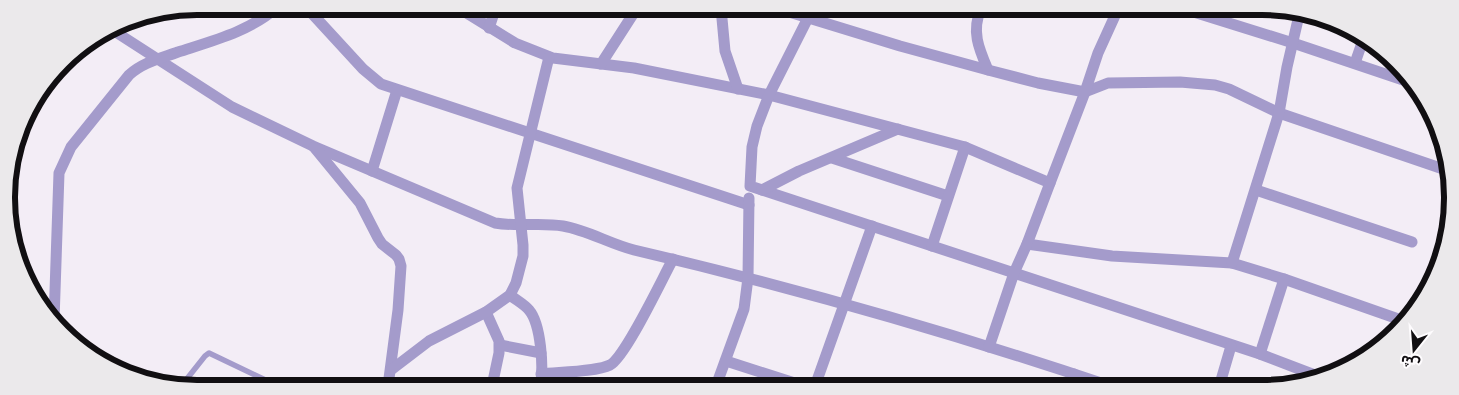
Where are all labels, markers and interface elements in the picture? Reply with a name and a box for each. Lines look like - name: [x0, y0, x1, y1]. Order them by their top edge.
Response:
- north arrow: [1389, 325, 1439, 375]
- text: ش: [1399, 350, 1422, 372]

